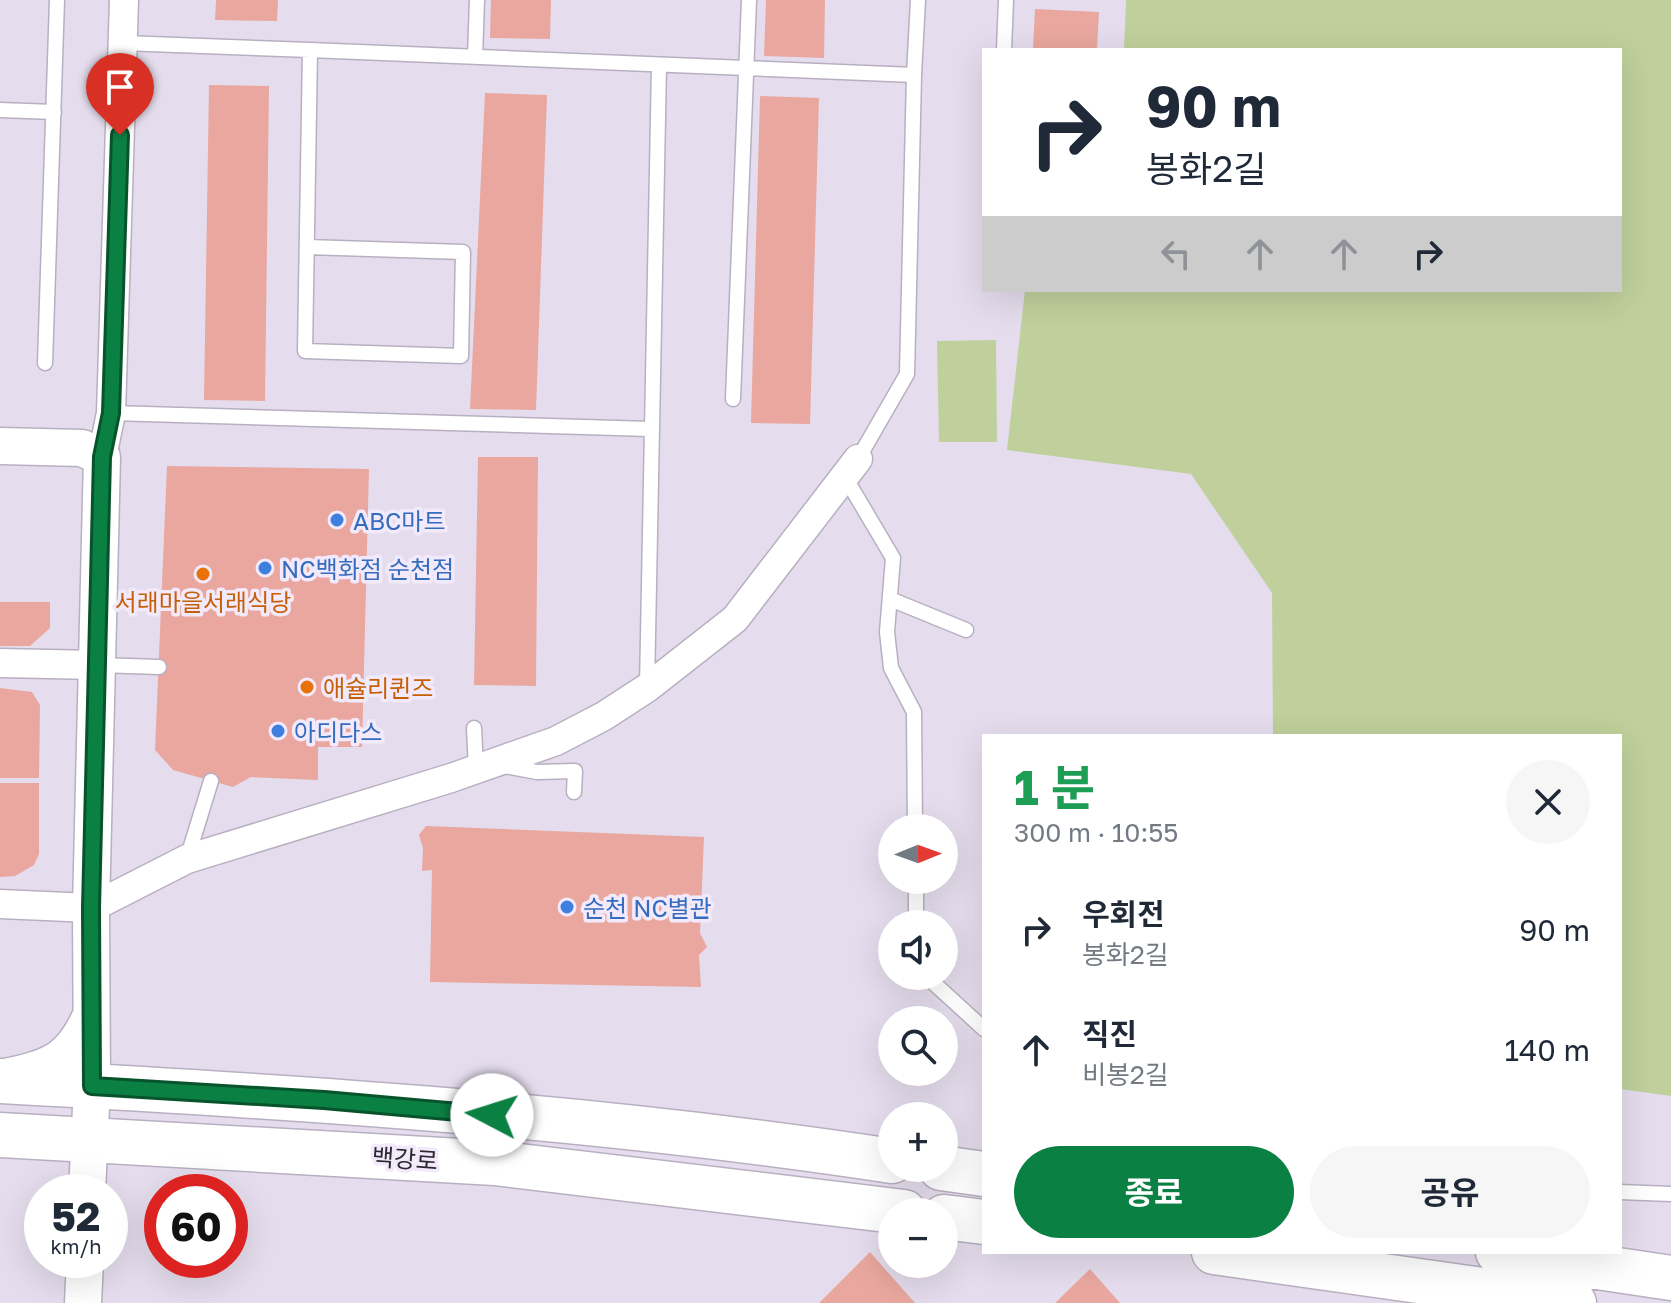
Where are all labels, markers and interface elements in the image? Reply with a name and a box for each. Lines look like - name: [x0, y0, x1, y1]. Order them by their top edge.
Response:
- pin: [86, 53, 154, 135]
- icon: arrive: [98, 65, 142, 109]
- text: 90 m: [1146, 72, 1281, 139]
- icon: right: [1014, 80, 1118, 184]
- text: 봉화2길: [1146, 147, 1266, 190]
- icon: left: [1154, 232, 1198, 276]
- icon: ahead: [1238, 232, 1282, 276]
- icon: ahead: [1322, 232, 1366, 276]
- icon: right: [1406, 232, 1450, 276]
- place label: ABC마트: [353, 506, 446, 535]
- marker: ABC마트: [328, 511, 346, 529]
- place label: NC백화점 순천점: [281, 554, 454, 583]
- marker: NC백화점 순천점: [256, 559, 274, 577]
- marker: 서래마을서래식당: [194, 565, 212, 583]
- place label: 서래마을서래식당: [115, 587, 291, 616]
- place label: 애슐리퀸즈: [323, 673, 433, 702]
- marker: 애슐리퀸즈: [298, 678, 316, 696]
- place label: 아디다스: [294, 717, 382, 746]
- marker: 아디다스: [269, 722, 287, 740]
- text: 1 분: [1014, 758, 1095, 816]
- button: close: [1506, 760, 1590, 844]
- north arrow: [878, 814, 958, 894]
- map controls: [878, 814, 958, 1278]
- text: 300 m · 10:55: [1014, 817, 1178, 848]
- place label: 순천 NC별관: [583, 893, 712, 922]
- text: 우회전: [1082, 896, 1165, 932]
- marker: 순천 NC별관: [558, 898, 576, 916]
- icon: right: [1014, 908, 1058, 952]
- button: sound: [878, 910, 958, 990]
- text: 90 m: [1519, 912, 1590, 948]
- text: 봉화2길: [1082, 939, 1169, 970]
- button: search: [878, 1006, 958, 1086]
- text: 직진: [1082, 1016, 1137, 1052]
- icon: ahead: [1014, 1028, 1058, 1072]
- text: 140 m: [1505, 1032, 1590, 1068]
- text: 비봉2길: [1082, 1059, 1169, 1090]
- position arrow: [450, 1073, 534, 1157]
- button: +: [878, 1102, 958, 1182]
- street label: 백강로: [371, 1141, 439, 1175]
- button: 종료: [1014, 1146, 1294, 1238]
- button: 공유: [1310, 1146, 1590, 1238]
- speed limit sign: 60: [144, 1174, 248, 1278]
- text: 52: [52, 1192, 100, 1240]
- button: −: [878, 1198, 958, 1278]
- text: km/h: [51, 1234, 101, 1258]

